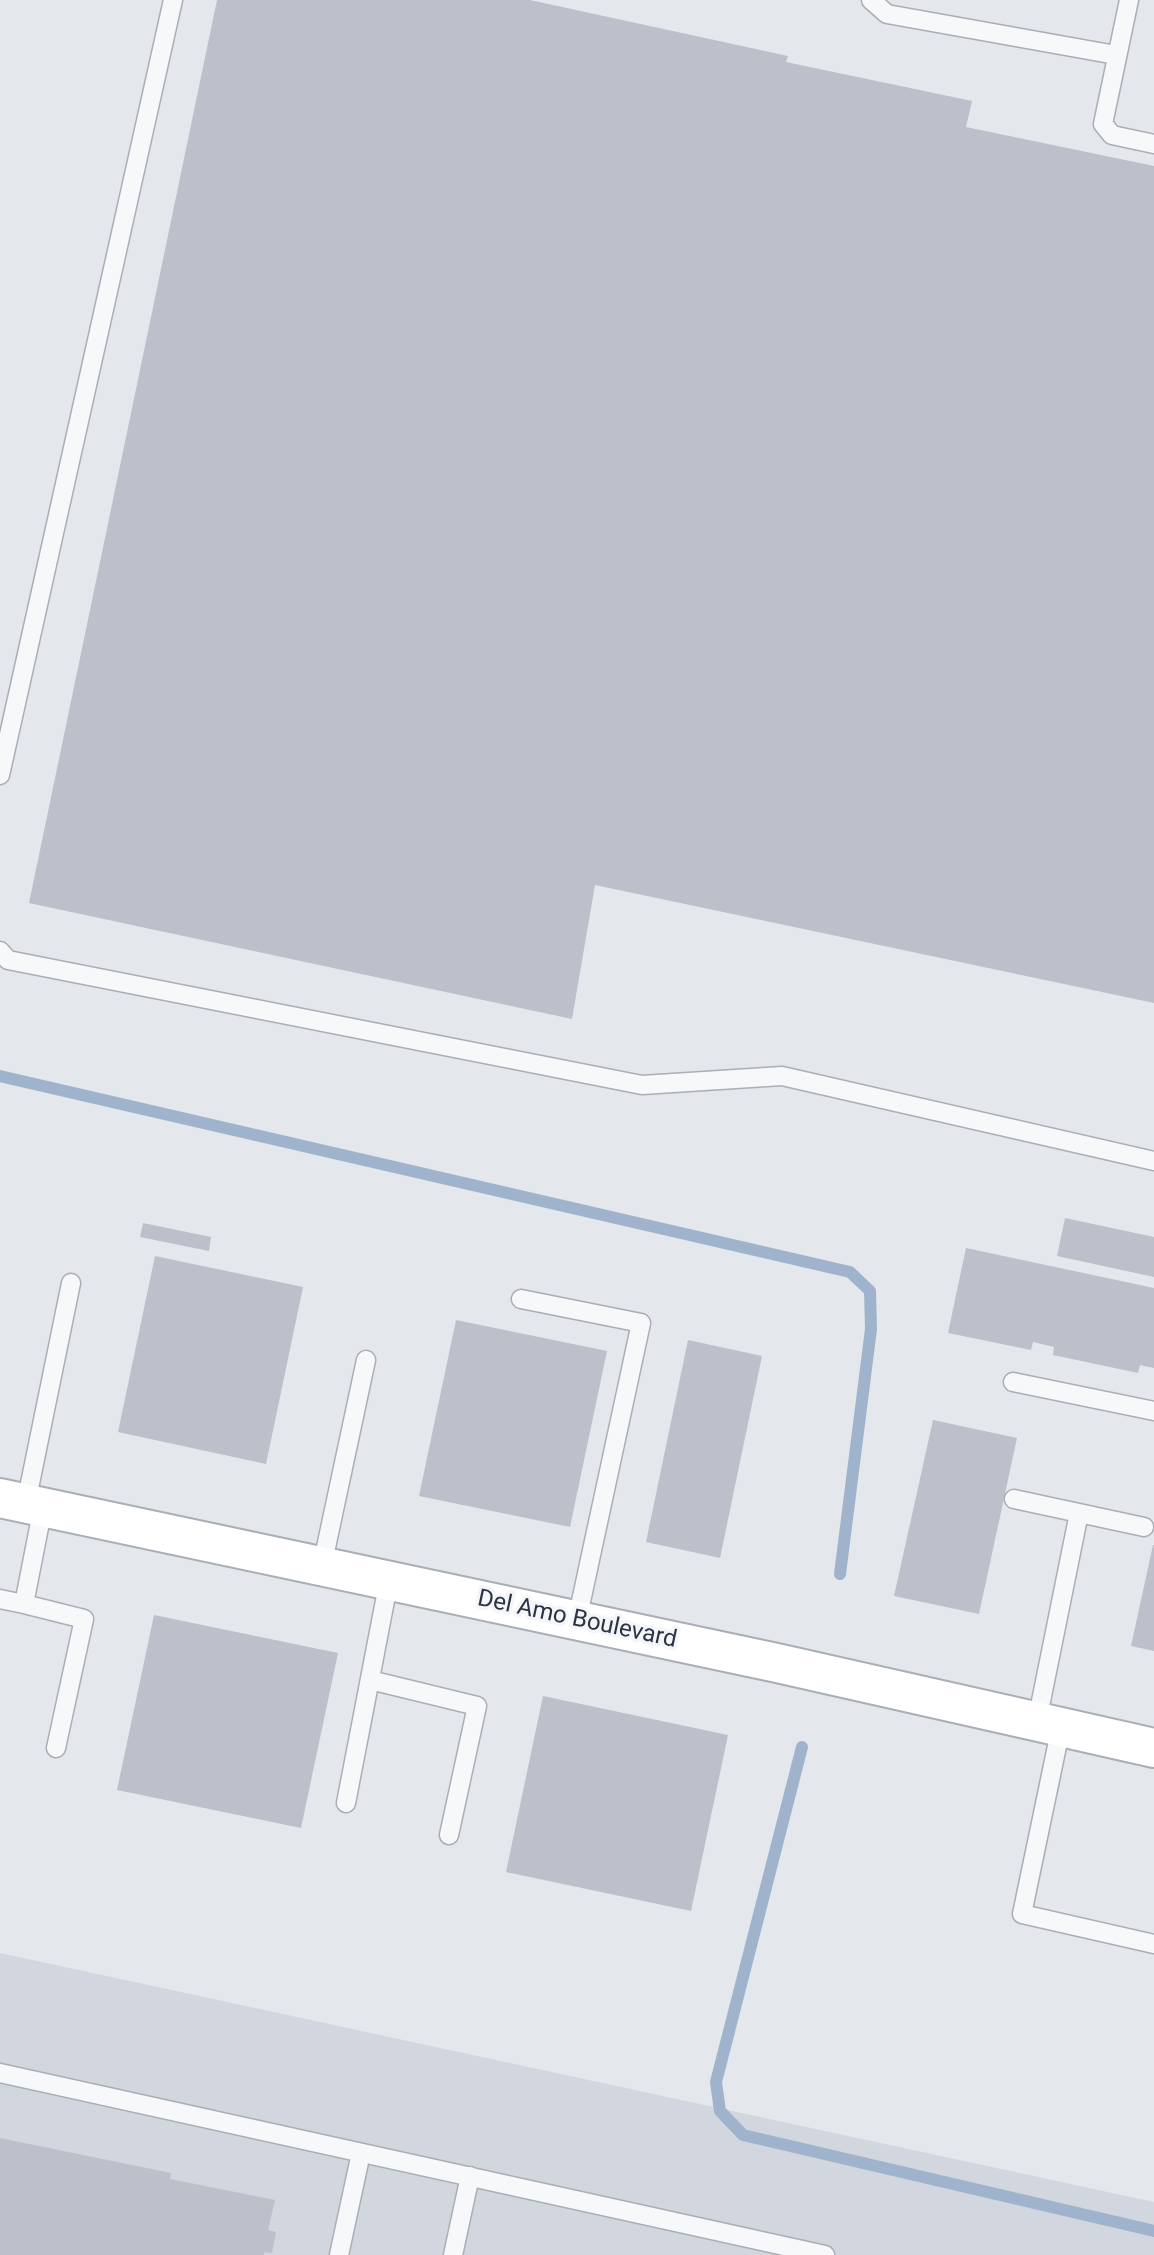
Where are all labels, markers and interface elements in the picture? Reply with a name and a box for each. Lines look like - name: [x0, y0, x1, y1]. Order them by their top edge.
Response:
- street label: Del Amo Boulevard: [475, 1585, 679, 1655]

